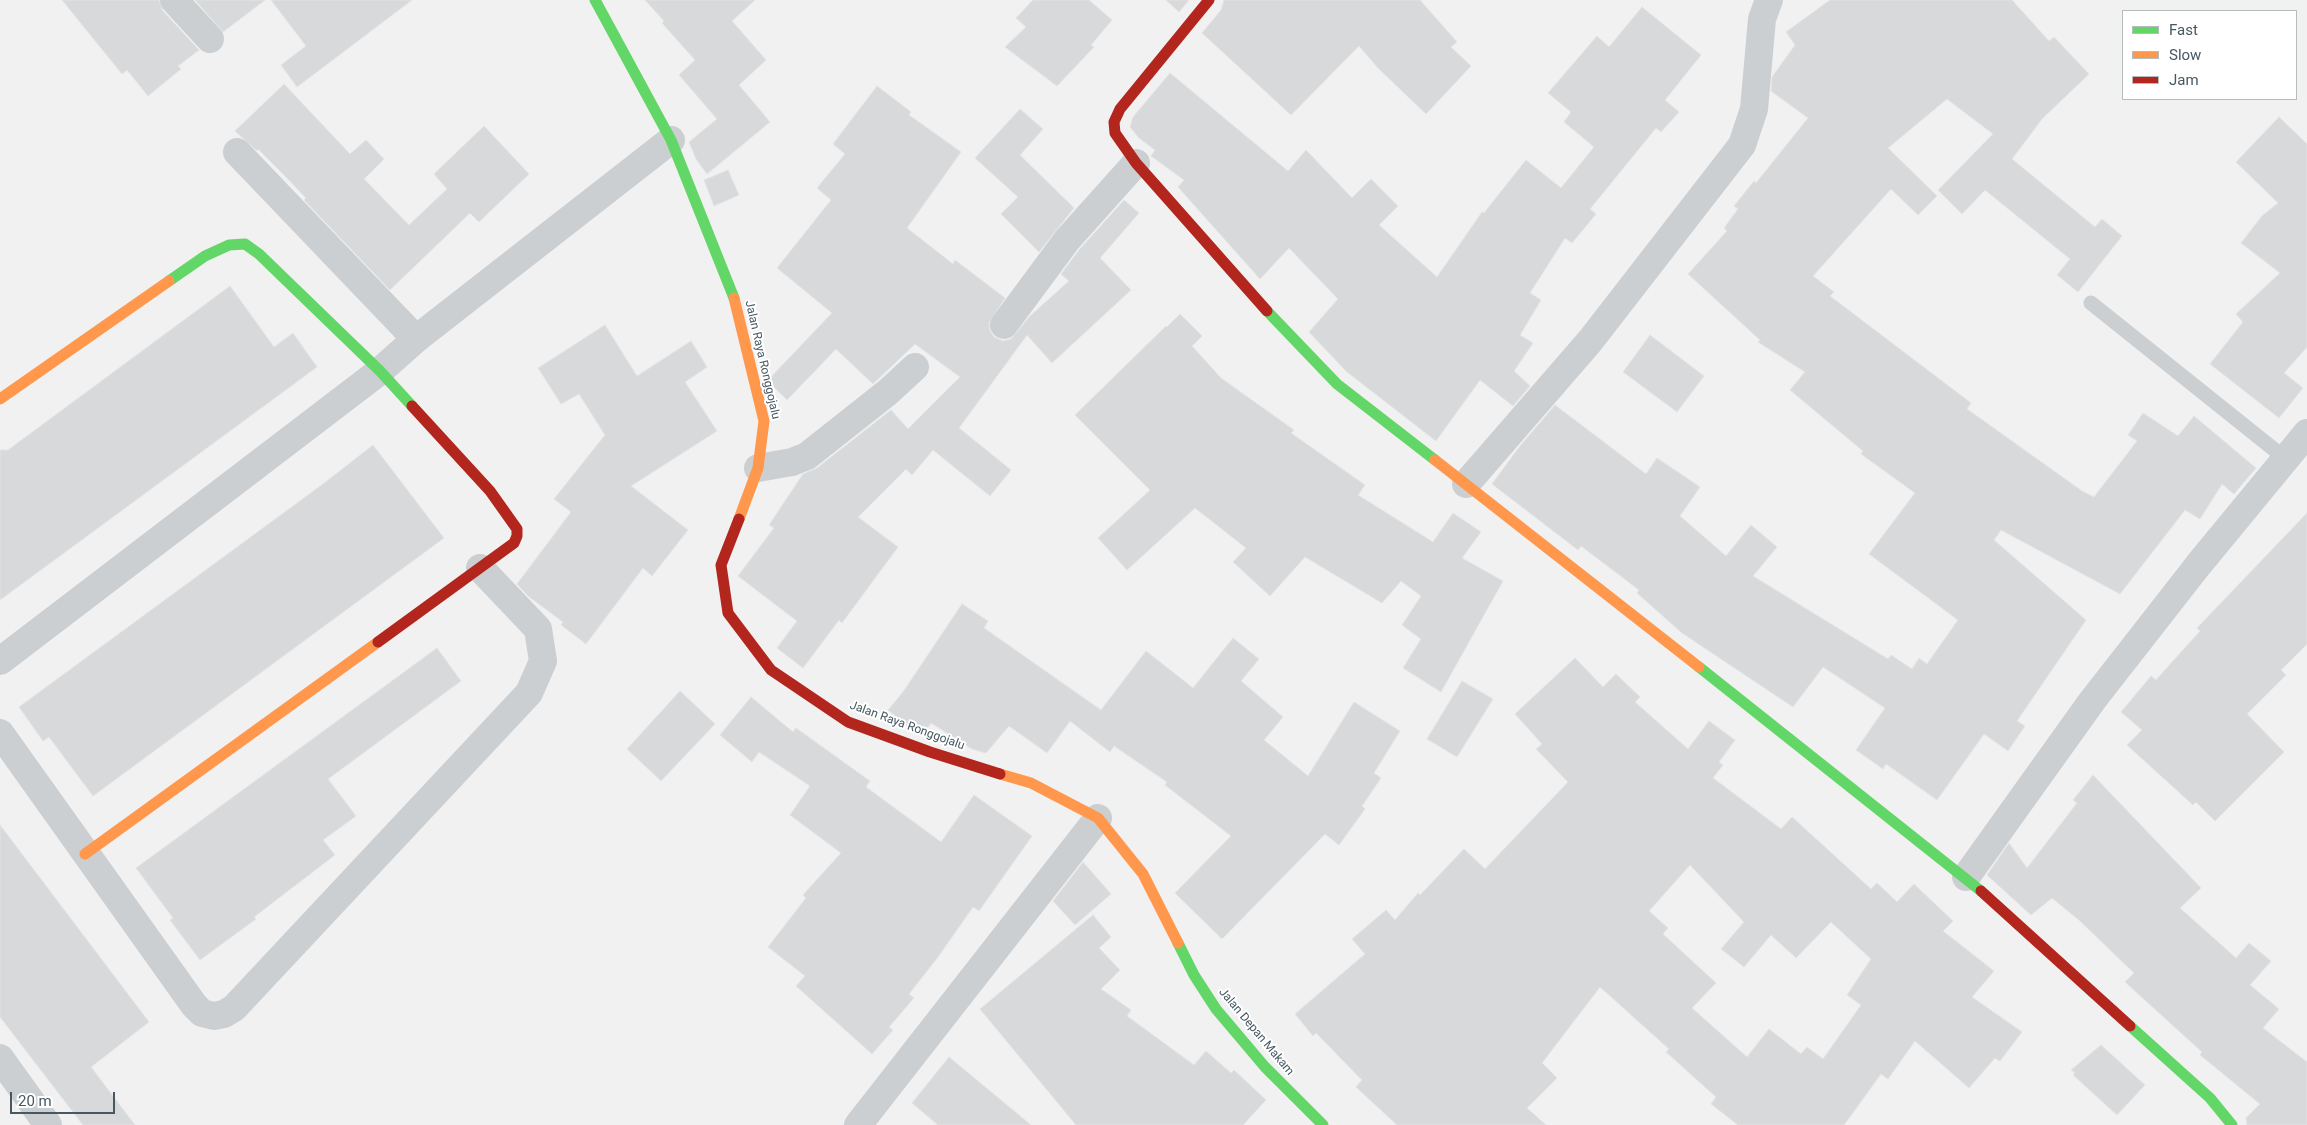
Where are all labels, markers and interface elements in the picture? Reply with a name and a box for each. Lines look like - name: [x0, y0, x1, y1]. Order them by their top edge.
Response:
- legend: [2122, 10, 2297, 100]
- text: Fast: [2169, 21, 2198, 39]
- text: Slow: [2169, 46, 2201, 64]
- text: Jam: [2169, 71, 2199, 89]
- street label: Jalan Raya Ronggojalu: [741, 299, 783, 421]
- street label: Jalan Raya Ronggojalu: [848, 699, 966, 753]
- street label: Jalan Depan Makam: [1215, 985, 1297, 1079]
- scale bar: [12, 1082, 118, 1114]
- text: 20 m: [18, 1092, 52, 1110]

